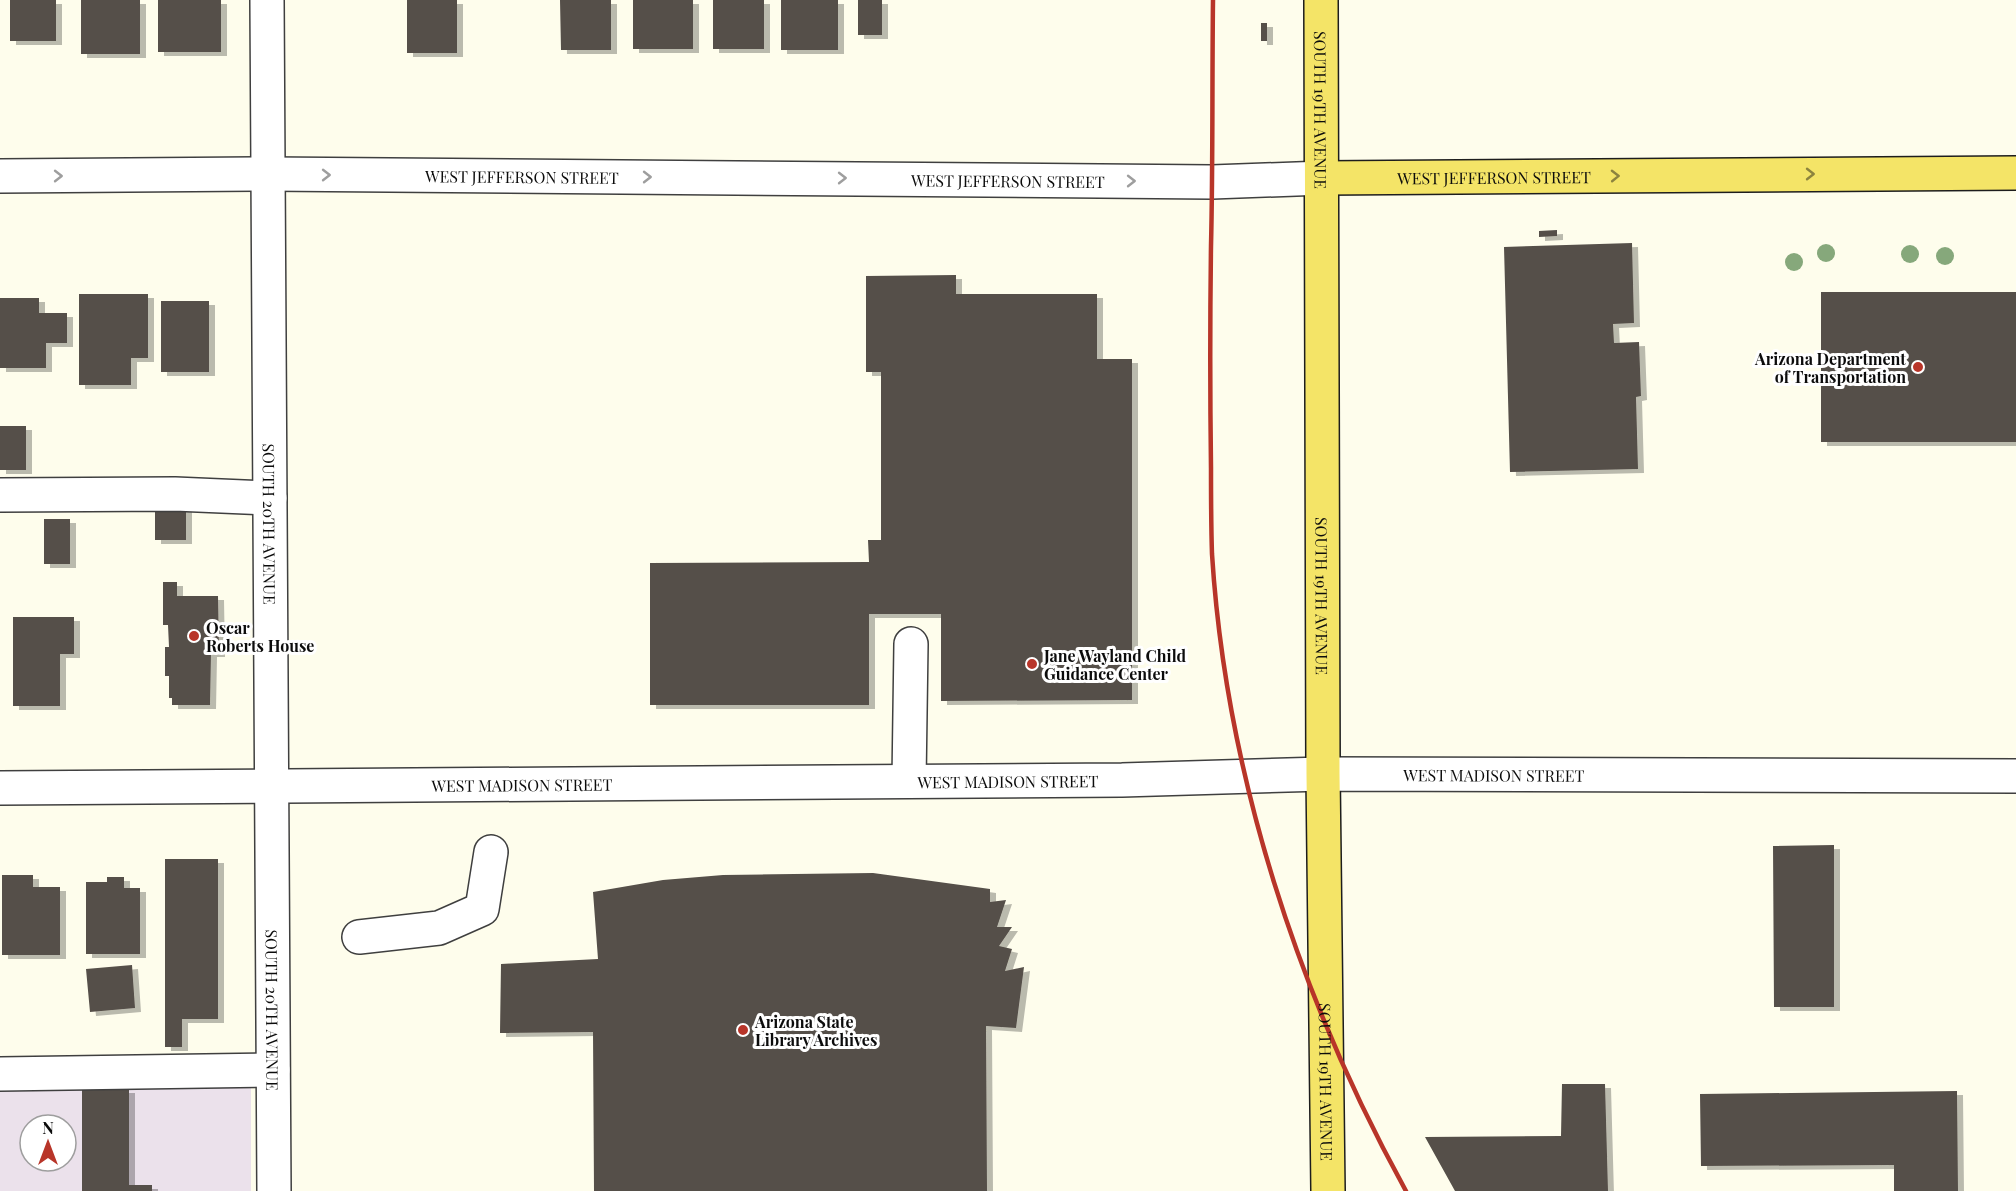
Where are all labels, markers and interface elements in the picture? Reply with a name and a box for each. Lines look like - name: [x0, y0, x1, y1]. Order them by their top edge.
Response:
- street label: SOUTH 19TH AVENUE: [1311, 31, 1332, 189]
- street label: WEST JEFFERSON STREET: [424, 165, 619, 187]
- street label: WEST JEFFERSON STREET: [1396, 166, 1591, 188]
- one-way arrow: [1806, 168, 1815, 180]
- one-way arrow: [322, 169, 331, 181]
- street label: WEST JEFFERSON STREET: [910, 169, 1105, 192]
- one-way arrow: [54, 170, 63, 182]
- one-way arrow: [1611, 170, 1620, 182]
- one-way arrow: [643, 171, 652, 183]
- one-way arrow: [838, 172, 847, 184]
- one-way arrow: [1126, 175, 1135, 187]
- place label: Arizona Department of Transportation: [1754, 348, 1906, 387]
- marker: Arizona Department of Transportation: [1911, 360, 1925, 374]
- street label: SOUTH 20TH AVENUE: [259, 443, 281, 605]
- street label: SOUTH 19TH AVENUE: [1312, 517, 1333, 675]
- place label: Oscar Roberts House: [206, 617, 314, 656]
- marker: Oscar Roberts House: [187, 629, 201, 643]
- place label: Jane Wayland Child Guidance Center: [1043, 645, 1186, 684]
- marker: Jane Wayland Child Guidance Center: [1025, 657, 1039, 671]
- street label: WEST MADISON STREET: [1402, 764, 1584, 785]
- street label: WEST MADISON STREET: [916, 770, 1099, 792]
- street label: WEST MADISON STREET: [430, 773, 613, 795]
- street label: SOUTH 20TH AVENUE: [262, 929, 284, 1091]
- street label: SOUTH 19TH AVENUE: [1315, 1003, 1338, 1161]
- place label: Arizona State Library Archives: [754, 1011, 877, 1050]
- marker: Arizona State Library Archives: [736, 1023, 750, 1037]
- north arrow: [18, 1113, 78, 1173]
- text: N: [42, 1117, 54, 1138]

